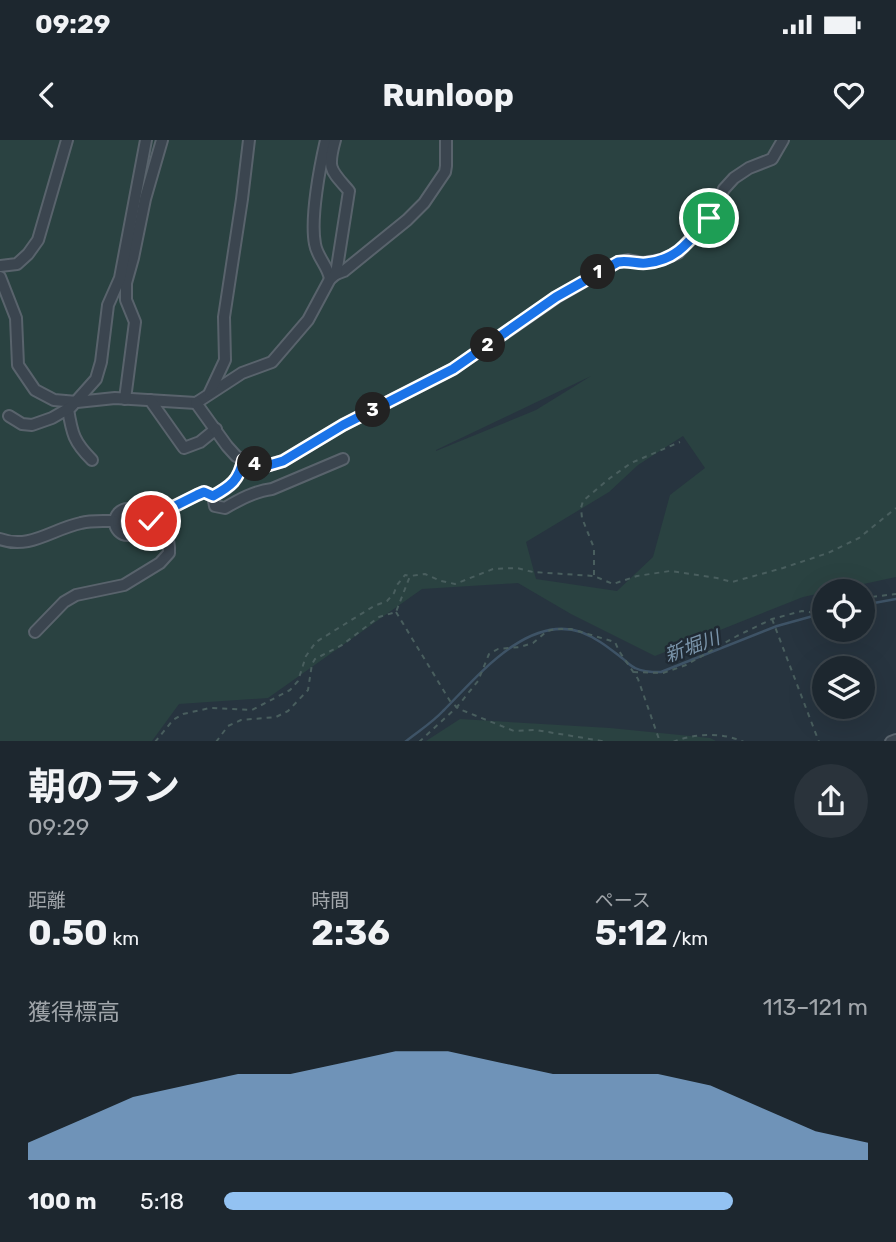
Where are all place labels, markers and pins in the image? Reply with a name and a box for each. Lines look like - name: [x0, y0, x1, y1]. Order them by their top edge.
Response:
- pin: [679, 188, 739, 248]
- pin: 1: [580, 254, 616, 290]
- pin: 2: [470, 328, 505, 362]
- pin: 3: [356, 392, 390, 428]
- pin: 4: [238, 446, 272, 482]
- pin: [121, 491, 181, 551]

